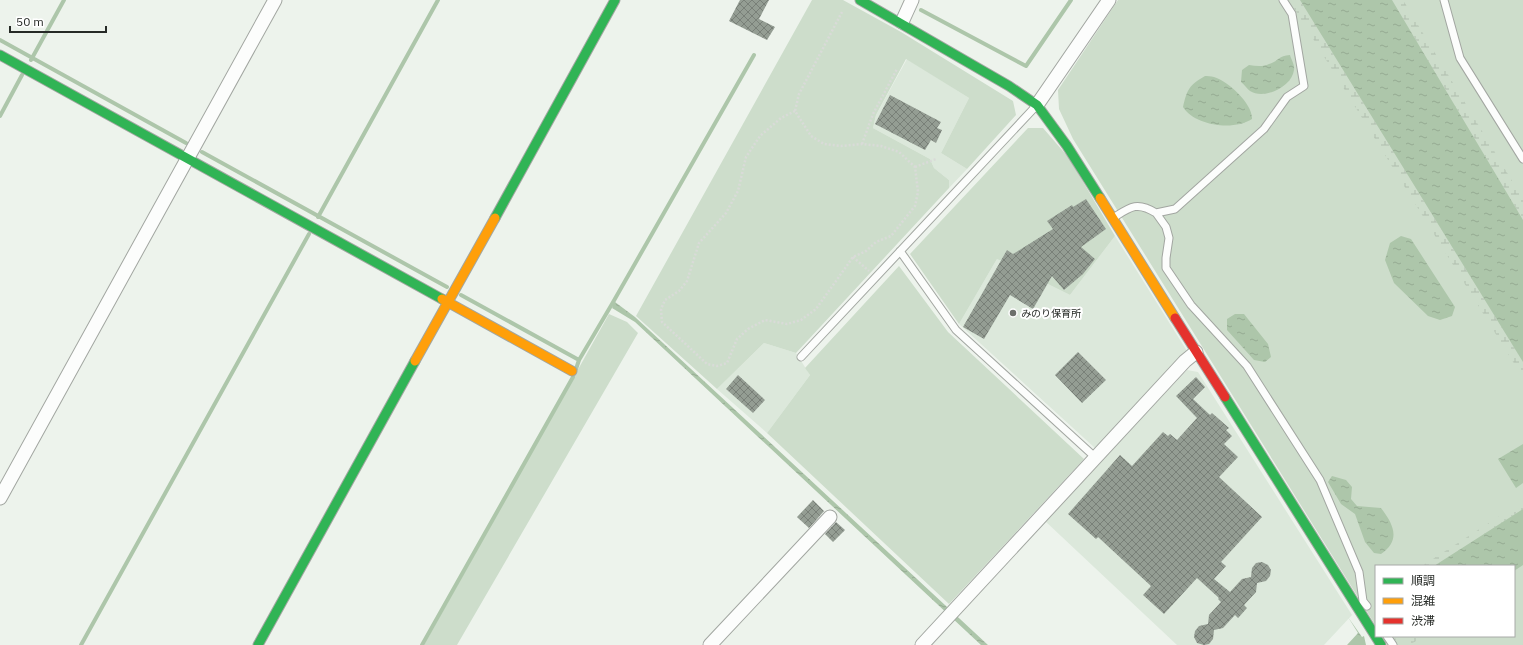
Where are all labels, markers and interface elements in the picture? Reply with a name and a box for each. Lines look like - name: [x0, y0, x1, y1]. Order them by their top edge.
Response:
- scale bar: [10, 8, 106, 34]
- text: 50 m: [16, 14, 44, 29]
- place label: みのり保育所: [1021, 307, 1081, 320]
- marker: みのり保育所: [1008, 308, 1018, 318]
- legend: [1375, 565, 1515, 637]
- text: 順調: [1411, 573, 1435, 588]
- text: 混雑: [1411, 593, 1435, 608]
- text: 渋滞: [1411, 613, 1435, 628]

